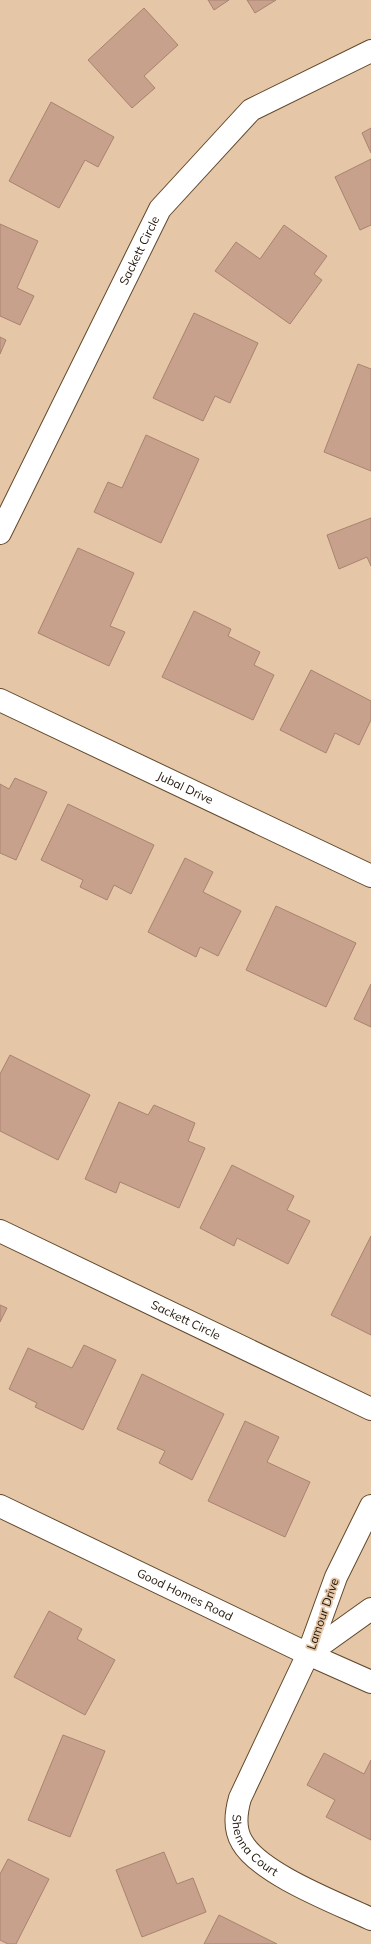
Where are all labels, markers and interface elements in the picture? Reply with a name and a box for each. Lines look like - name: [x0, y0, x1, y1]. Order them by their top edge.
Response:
- street label: Sackett Circle: [116, 213, 162, 287]
- street label: Jubal Drive: [155, 768, 216, 807]
- street label: Sackett Circle: [149, 1297, 223, 1343]
- street label: Good Homes Road: [135, 1565, 235, 1624]
- street label: Lamour Drive: [303, 1576, 342, 1652]
- street label: Shenna Court: [229, 1814, 281, 1879]

